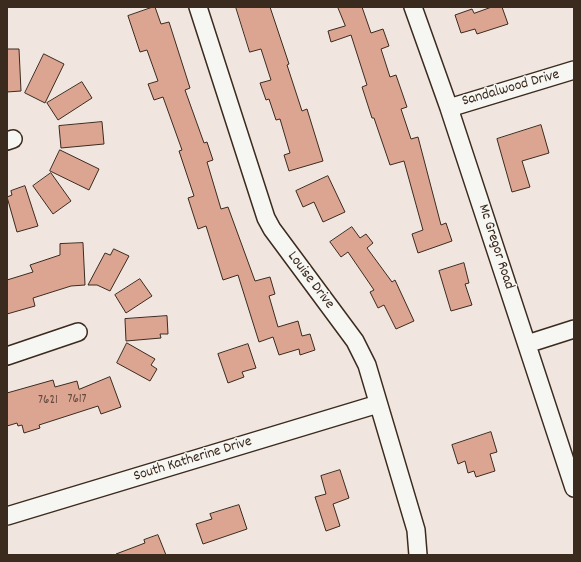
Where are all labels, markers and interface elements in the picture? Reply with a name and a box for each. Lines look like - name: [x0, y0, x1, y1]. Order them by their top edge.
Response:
- street label: Sandalwood Drive: [460, 66, 562, 112]
- street label: Mc Gregor Road: [473, 202, 517, 292]
- street label: Louise Drive: [283, 249, 337, 313]
- house number: 7617: [67, 392, 87, 408]
- house number: 7621: [38, 393, 58, 409]
- street label: South Katherine Drive: [132, 433, 254, 487]

